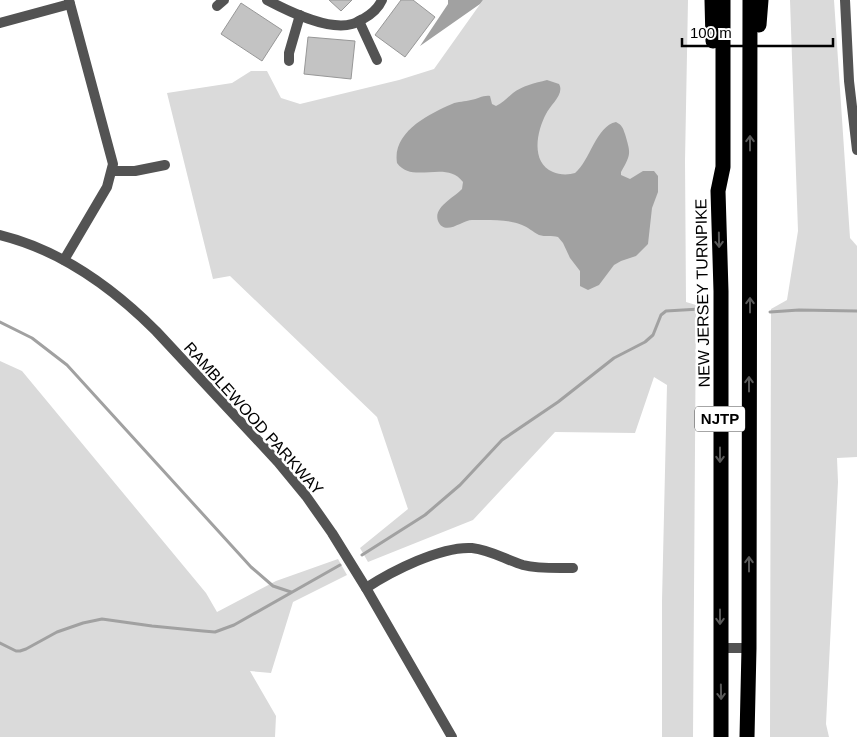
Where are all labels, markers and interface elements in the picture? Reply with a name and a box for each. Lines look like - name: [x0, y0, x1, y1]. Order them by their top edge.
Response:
- scale bar: [682, 15, 833, 47]
- text: 100 m: [690, 24, 732, 41]
- one-way arrow: [745, 135, 755, 152]
- street label: NEW JERSEY TURNPIKE: [692, 198, 713, 388]
- one-way arrow: [715, 232, 724, 248]
- one-way arrow: [745, 298, 754, 314]
- street label: RAMBLEWOOD PARKWAY: [181, 339, 327, 498]
- one-way arrow: [744, 376, 754, 392]
- road number: NJTP: [695, 406, 745, 432]
- one-way arrow: [715, 446, 725, 463]
- one-way arrow: [744, 556, 754, 572]
- one-way arrow: [715, 609, 725, 625]
- one-way arrow: [716, 684, 726, 700]

